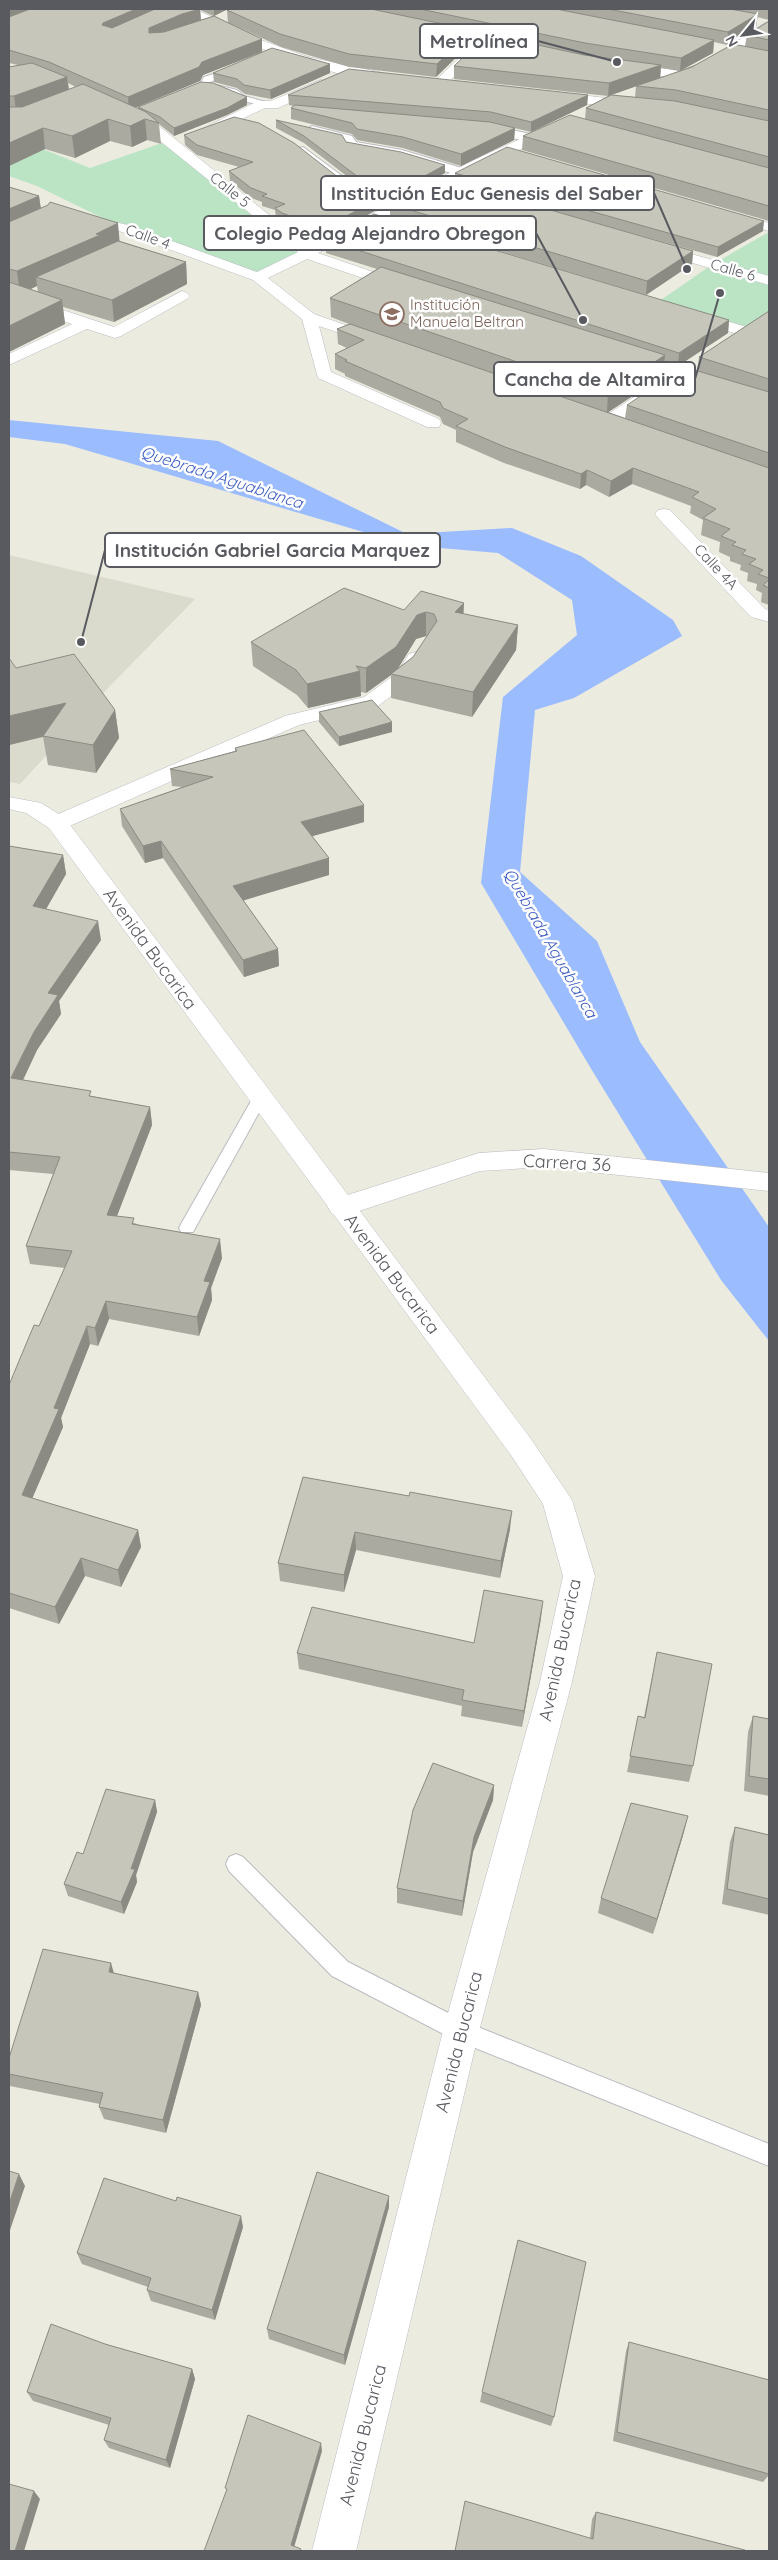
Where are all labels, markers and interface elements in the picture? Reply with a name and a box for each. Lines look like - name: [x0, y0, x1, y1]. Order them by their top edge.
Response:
- north arrow: [718, 10, 768, 60]
- callout: Metrolínea: [420, 24, 538, 58]
- text: Metrolínea: [430, 29, 528, 53]
- text: N: [721, 32, 742, 50]
- street label: Calle 5: [206, 168, 254, 212]
- callout: Institución Educ Genesis del Saber: [321, 176, 654, 210]
- text: Institución Educ Genesis del Saber: [331, 181, 643, 205]
- callout: Colegio Pedag Alejandro Obregon: [204, 216, 536, 250]
- street label: Calle 4: [123, 220, 173, 253]
- text: Colegio Pedag Alejandro Obregon: [214, 221, 526, 245]
- street label: Calle 6: [708, 254, 758, 285]
- place label: Institución Manuela Beltran: [410, 295, 524, 331]
- school or university icon: Institución Manuela Beltran: [379, 301, 405, 327]
- callout: Cancha de Altamira: [494, 362, 695, 396]
- text: Cancha de Altamira: [505, 367, 685, 391]
- water label: Quebrada Aguablanca: [139, 441, 307, 513]
- callout: Institución Gabriel Garcia Marquez: [105, 533, 440, 567]
- text: Institución Gabriel Garcia Marquez: [114, 538, 430, 562]
- street label: Calle 4A: [690, 540, 743, 594]
- water label: Quebrada Aguablanca: [500, 865, 603, 1022]
- street label: Avenida Bucarica: [99, 883, 202, 1014]
- street label: Carrera 36: [523, 1149, 612, 1176]
- street label: Avenida Bucarica: [340, 1209, 445, 1338]
- street label: Avenida Bucarica: [533, 1577, 586, 1723]
- street label: Avenida Bucarica: [430, 1969, 487, 2115]
- street label: Avenida Bucarica: [334, 2362, 391, 2508]

